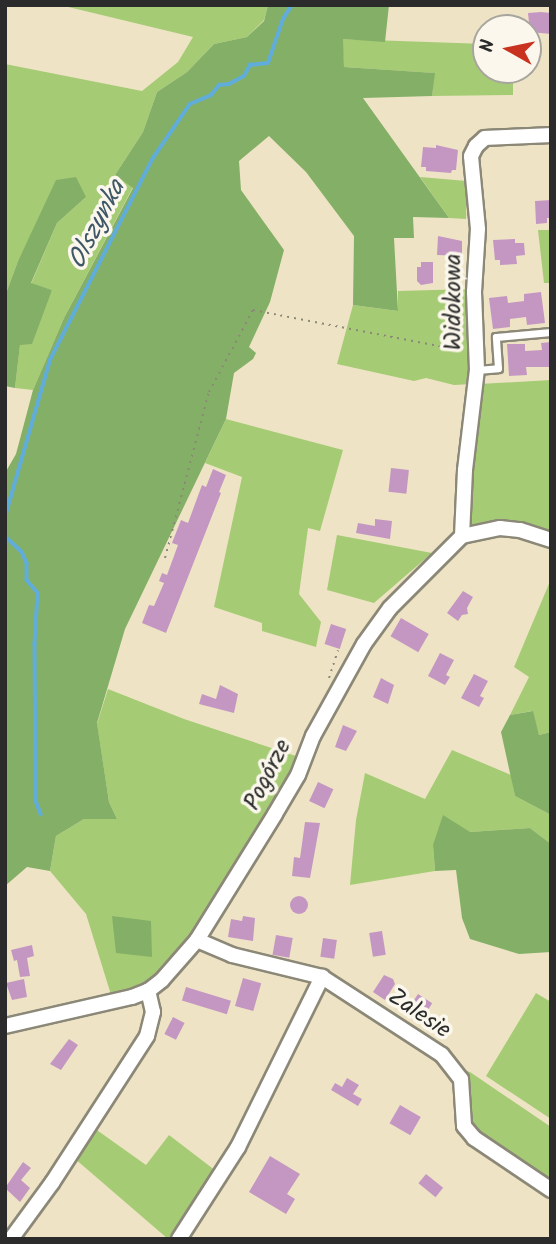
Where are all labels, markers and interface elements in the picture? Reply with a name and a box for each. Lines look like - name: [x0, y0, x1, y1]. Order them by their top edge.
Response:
- north arrow: [472, 14, 542, 84]
- text: N: [472, 38, 504, 54]
- water label: Olszynka: [62, 175, 134, 275]
- street label: Widokowa: [440, 254, 468, 350]
- street label: Pogórze: [238, 735, 298, 815]
- street label: Zalesie: [382, 983, 456, 1045]

